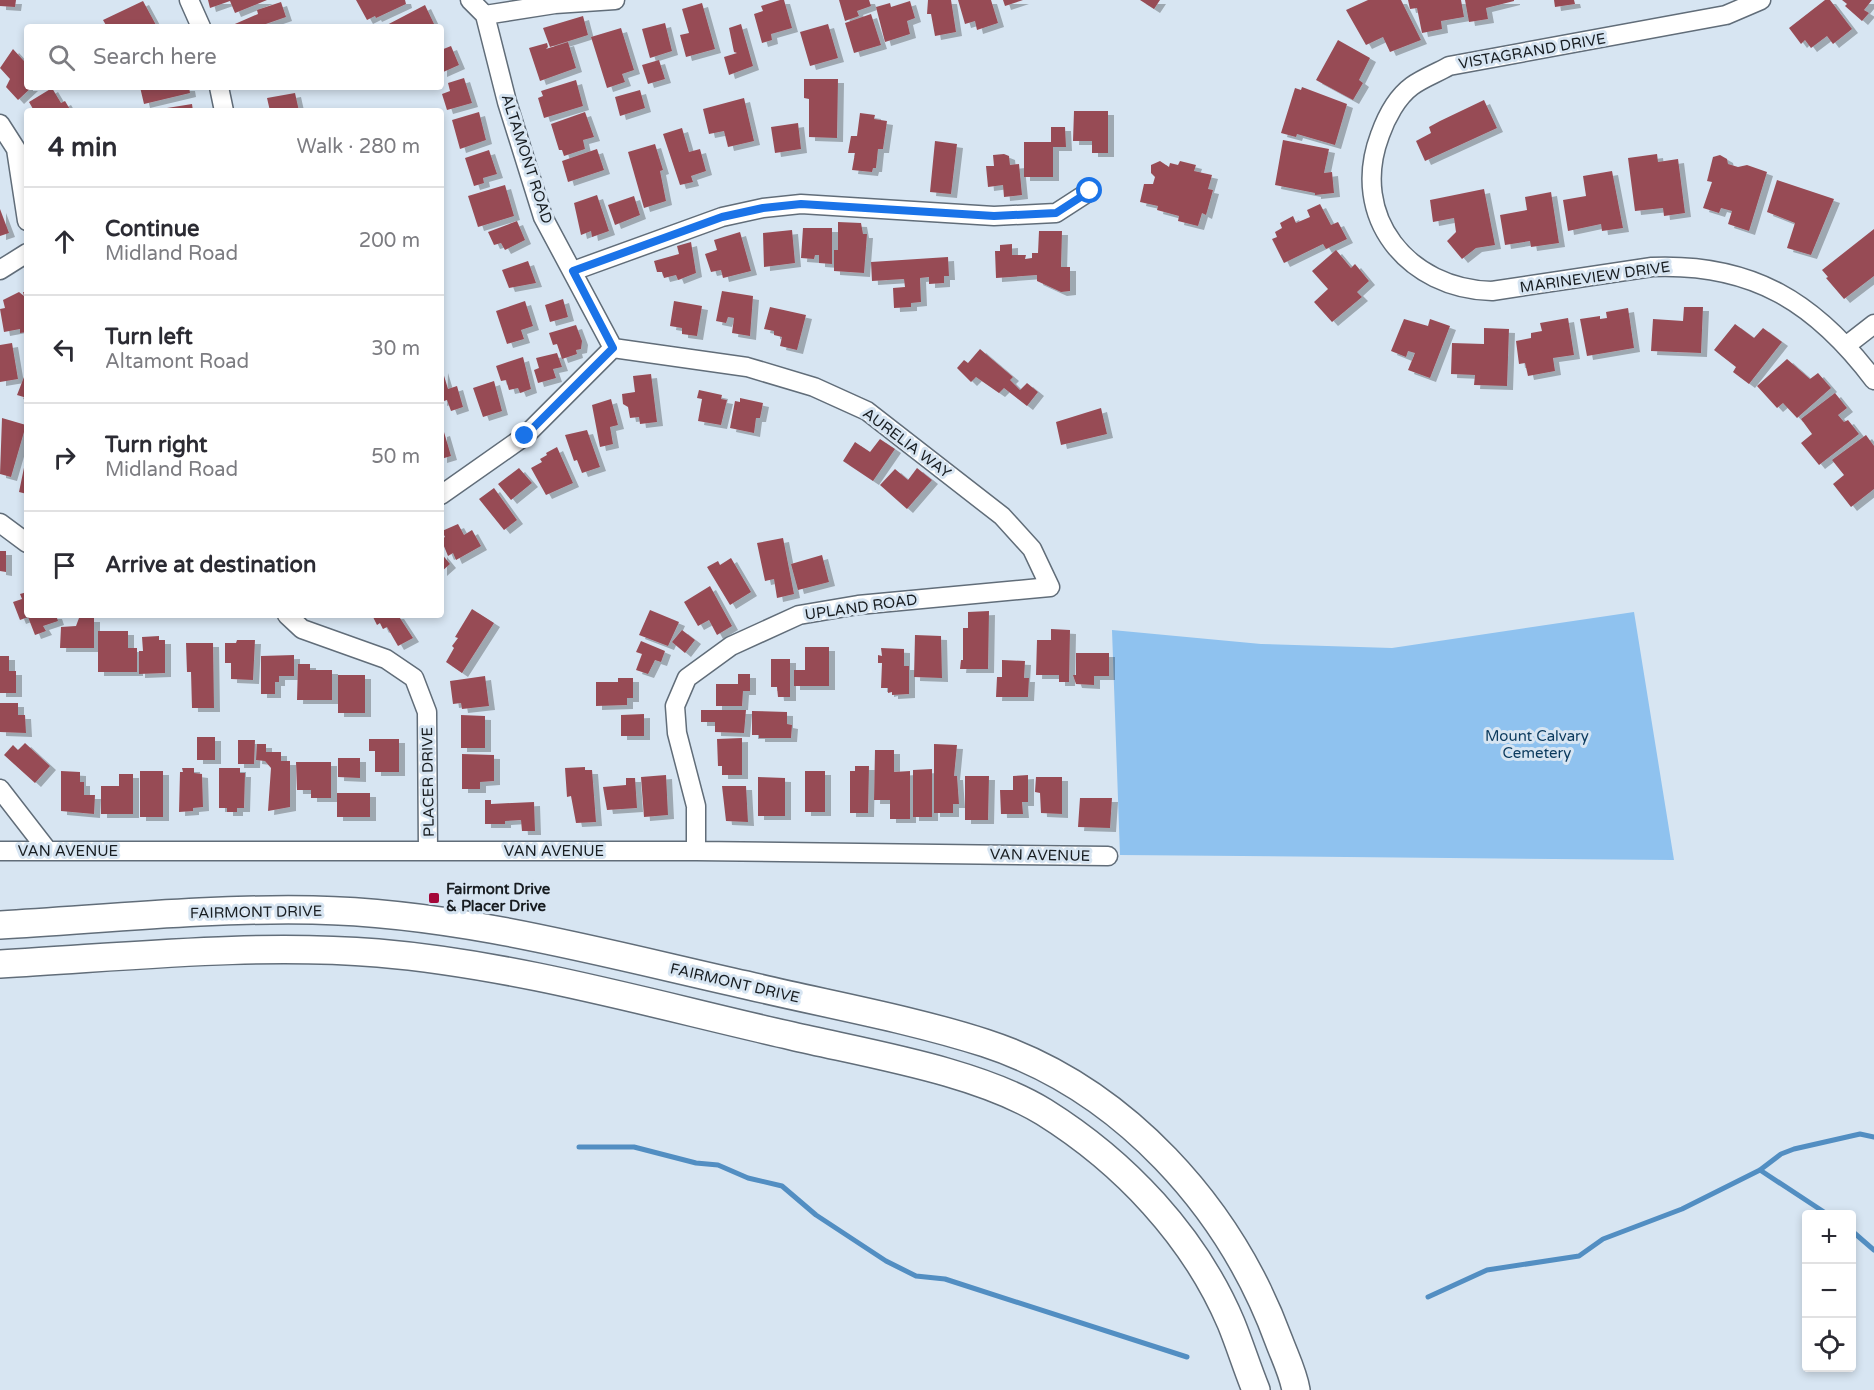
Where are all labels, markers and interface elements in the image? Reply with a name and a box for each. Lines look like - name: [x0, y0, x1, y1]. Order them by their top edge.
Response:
- search box: [24, 24, 444, 90]
- street label: VISTAGRAND DRIVE: [1457, 29, 1607, 73]
- icon: search: [45, 41, 78, 74]
- text: Search here: [93, 44, 217, 70]
- street label: ALTAMONT ROAD: [498, 92, 556, 226]
- text: 4 min: [48, 132, 117, 163]
- text: Walk · 280 m: [297, 135, 420, 159]
- route start: [1076, 177, 1102, 203]
- text: Continue: [105, 216, 200, 242]
- icon: ahead: [48, 225, 81, 258]
- text: 200 m: [359, 229, 420, 253]
- text: Midland Road: [105, 242, 238, 266]
- street label: MARINEVIEW DRIVE: [1519, 258, 1671, 296]
- text: Turn left: [105, 324, 193, 350]
- icon: left: [48, 333, 81, 366]
- text: 30 m: [371, 337, 420, 361]
- text: Altamont Road: [105, 350, 249, 374]
- street label: AURELIA WAY: [859, 404, 955, 482]
- route end: [511, 422, 537, 448]
- text: Turn right: [105, 432, 207, 458]
- icon: right: [48, 441, 81, 474]
- text: 50 m: [371, 445, 420, 469]
- text: Midland Road: [105, 458, 238, 482]
- icon: arrive: [48, 549, 81, 582]
- text: Arrive at destination: [105, 552, 316, 578]
- street label: UPLAND ROAD: [804, 590, 918, 624]
- street label: PLACER DRIVE: [418, 727, 438, 837]
- park label: Mount Calvary Cemetery: [1485, 727, 1589, 762]
- street label: VAN AVENUE: [18, 842, 118, 860]
- street label: VAN AVENUE: [504, 842, 604, 860]
- street label: VAN AVENUE: [990, 845, 1090, 865]
- place label: Fairmont Drive & Placer Drive: [446, 880, 551, 915]
- marker: Fairmont Drive & Placer Drive: [427, 891, 441, 905]
- street label: FAIRMONT DRIVE: [190, 902, 322, 922]
- street label: FAIRMONT DRIVE: [668, 959, 802, 1007]
- map controls: [1802, 1210, 1856, 1372]
- button: +: [1802, 1210, 1856, 1264]
- button: −: [1802, 1264, 1856, 1318]
- button: locate: [1802, 1318, 1856, 1372]

